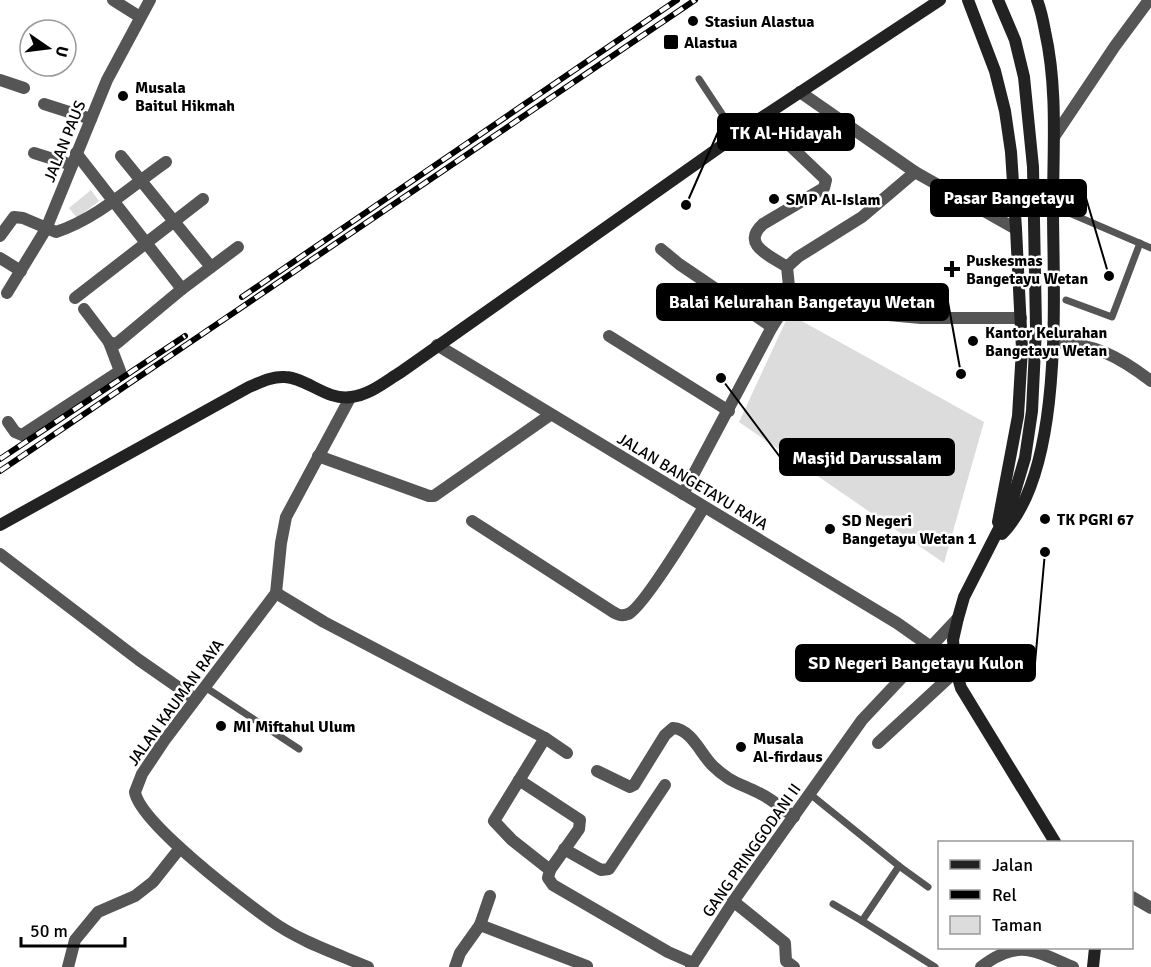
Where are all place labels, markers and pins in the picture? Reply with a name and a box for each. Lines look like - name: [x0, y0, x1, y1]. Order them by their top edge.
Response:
- place label: Stasiun Alastua: [705, 12, 814, 32]
- marker: Stasiun Alastua: [686, 14, 700, 28]
- marker: Alastua: [662, 33, 680, 51]
- place label: Alastua: [684, 33, 737, 53]
- place label: Musala Baitul Hikmah: [135, 78, 235, 116]
- marker: Musala Baitul Hikmah: [116, 89, 130, 103]
- callout: TK Al-Hidayah: [718, 114, 854, 150]
- callout: Pasar Bangetayu: [931, 180, 1086, 216]
- place label: SMP Al-Islam: [786, 190, 880, 210]
- marker: SMP Al-Islam: [767, 192, 781, 206]
- place label: Puskesmas Bangetayu Wetan: [966, 251, 1089, 289]
- marker: Puskesmas Bangetayu Wetan: [943, 260, 961, 278]
- callout: Balai Kelurahan Bangetayu Wetan: [657, 284, 948, 320]
- place label: Kantor Kelurahan Bangetayu Wetan: [985, 323, 1108, 361]
- marker: Kantor Kelurahan Bangetayu Wetan: [966, 334, 980, 348]
- callout: Masjid Darussalam: [780, 439, 954, 475]
- place label: TK PGRI 67: [1057, 510, 1135, 530]
- place label: SD Negeri Bangetayu Wetan 1: [842, 511, 977, 549]
- marker: TK PGRI 67: [1038, 512, 1052, 526]
- marker: SD Negeri Bangetayu Wetan 1: [823, 522, 837, 536]
- callout: SD Negeri Bangetayu Kulon: [796, 645, 1035, 681]
- place label: MI Miftahul Ulum: [233, 717, 355, 737]
- marker: MI Miftahul Ulum: [214, 719, 228, 733]
- place label: Musala Al-firdaus: [753, 729, 822, 767]
- marker: Musala Al-firdaus: [734, 740, 748, 754]

